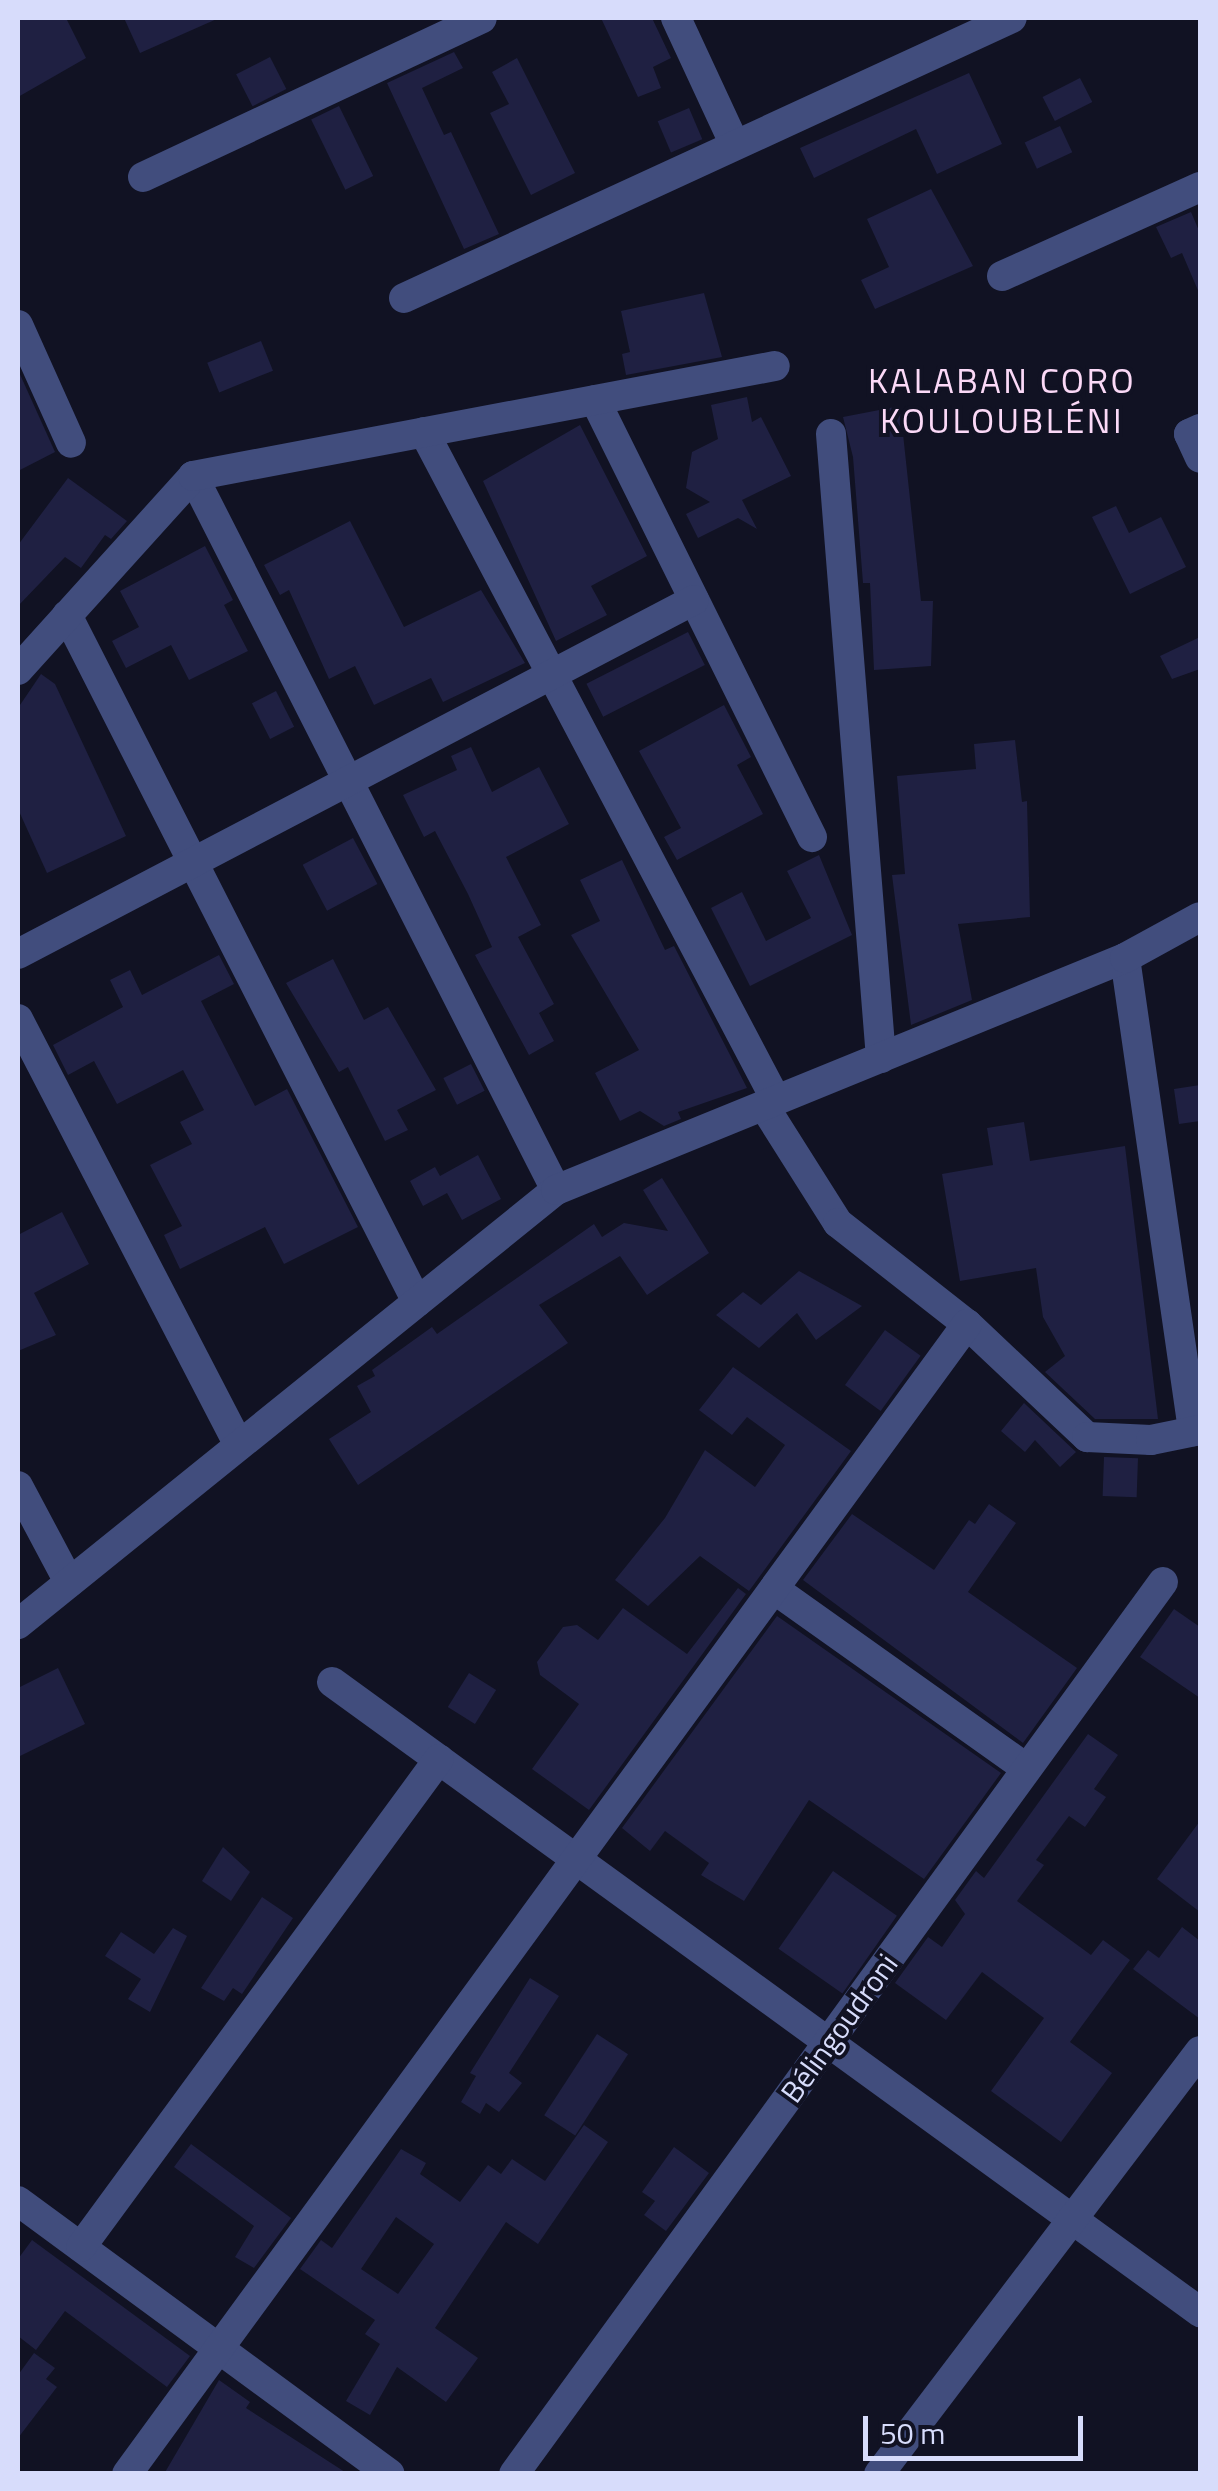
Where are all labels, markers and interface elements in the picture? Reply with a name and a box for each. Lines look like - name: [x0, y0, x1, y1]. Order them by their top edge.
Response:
- district label: KALABAN CORO KOULOUBLÉNI: [868, 359, 1136, 441]
- street label: Bélingoudroni: [773, 1947, 905, 2109]
- scale bar: [868, 2396, 1088, 2458]
- text: 50 m: [880, 2410, 945, 2456]

